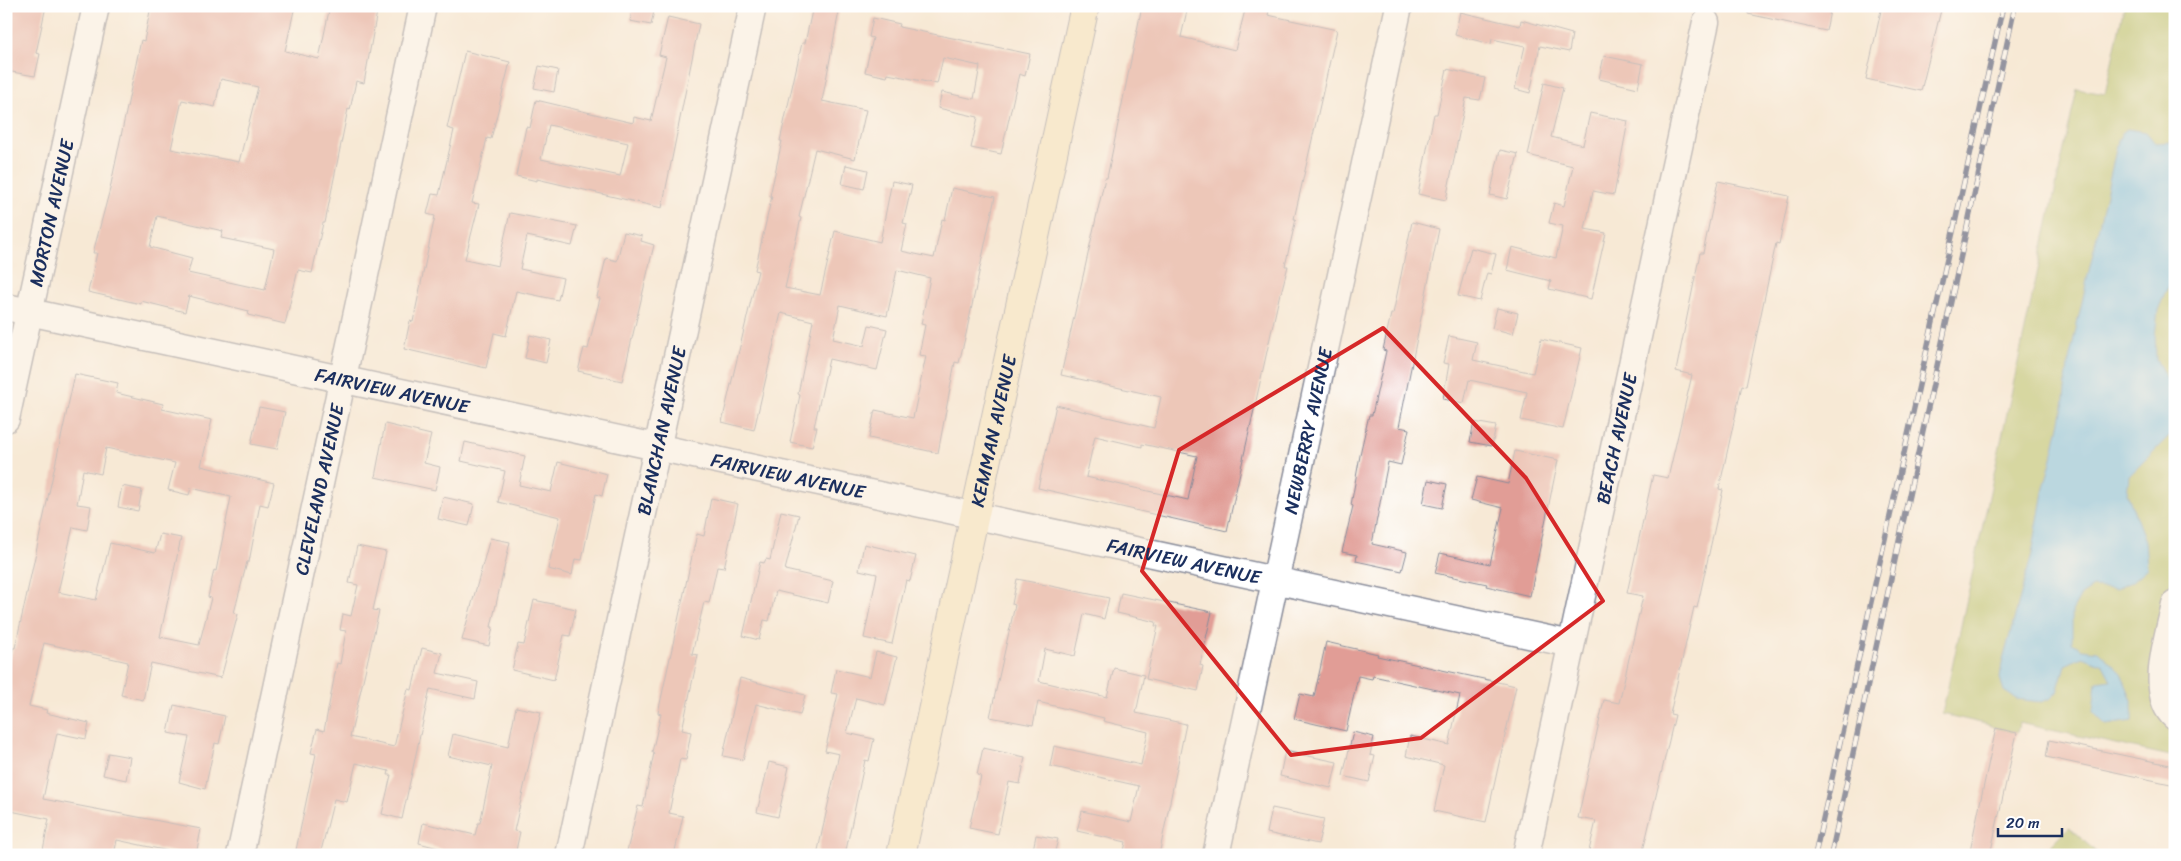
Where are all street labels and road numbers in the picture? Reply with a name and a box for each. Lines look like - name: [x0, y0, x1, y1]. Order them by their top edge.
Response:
- street label: MORTON AVENUE: [19, 135, 83, 290]
- street label: BLANCHAN AVENUE: [627, 342, 696, 518]
- street label: NEWBERRY AVENUE: [1273, 343, 1342, 517]
- street label: KEMMAN AVENUE: [960, 350, 1026, 510]
- street label: FAIRVIEW AVENUE: [312, 358, 474, 423]
- street label: BEACH AVENUE: [1586, 368, 1647, 507]
- street label: CLEVELAND AVENUE: [284, 399, 354, 578]
- street label: FAIRVIEW AVENUE: [708, 443, 870, 508]
- street label: FAIRVIEW AVENUE: [1104, 528, 1265, 594]

